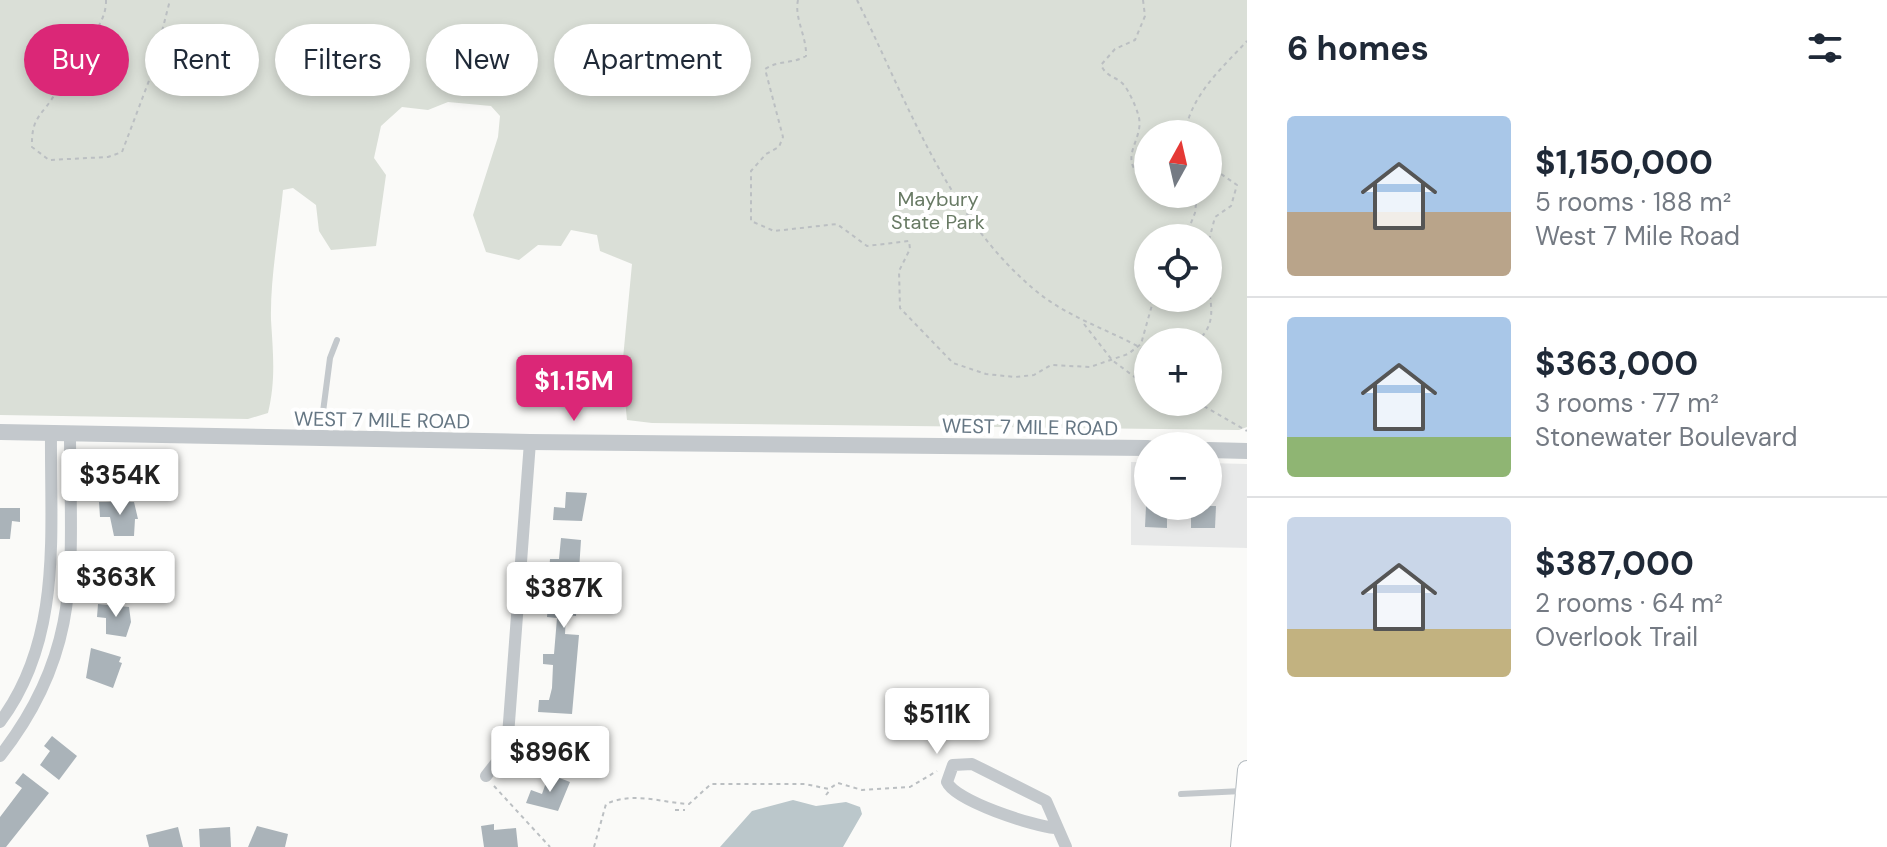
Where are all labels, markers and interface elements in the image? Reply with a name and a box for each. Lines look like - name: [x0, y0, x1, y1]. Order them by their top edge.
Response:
- chip: Buy: [24, 24, 129, 96]
- chip: Rent: [145, 24, 259, 96]
- chip: Filters: [275, 24, 410, 96]
- chip: New: [426, 24, 538, 96]
- chip: Apartment: [554, 24, 751, 96]
- text: 6 homes: [1287, 26, 1429, 71]
- icon: filters: [1803, 26, 1847, 70]
- north arrow: [1134, 120, 1222, 208]
- map controls: [1134, 120, 1222, 520]
- text: $1,150,000: [1535, 140, 1713, 185]
- icon: home: [1351, 148, 1447, 244]
- text: 5 rooms · 188 m²: [1535, 185, 1731, 219]
- park label: Maybury State Park: [891, 186, 985, 235]
- text: West 7 Mile Road: [1535, 219, 1740, 253]
- button: locate: [1134, 224, 1222, 312]
- button: +: [1134, 328, 1222, 416]
- text: $363,000: [1535, 341, 1698, 386]
- icon: home: [1351, 349, 1447, 445]
- pin: $1.15M: [509, 355, 639, 423]
- text: $1.15M: [534, 364, 614, 398]
- text: 3 rooms · 77 m²: [1535, 386, 1719, 420]
- street label: WEST 7 MILE ROAD: [294, 405, 470, 435]
- street label: WEST 7 MILE ROAD: [942, 412, 1118, 442]
- text: Stonewater Boulevard: [1535, 420, 1797, 454]
- button: −: [1134, 432, 1222, 520]
- pin: $354K: [64, 449, 176, 517]
- text: $354K: [79, 458, 161, 492]
- text: $387,000: [1535, 541, 1694, 586]
- icon: home: [1351, 549, 1447, 645]
- pin: $363K: [60, 551, 172, 619]
- text: $363K: [76, 560, 156, 594]
- pin: $387K: [508, 562, 620, 630]
- text: $387K: [525, 571, 603, 605]
- text: 2 rooms · 64 m²: [1535, 586, 1723, 620]
- text: Overlook Trail: [1535, 620, 1698, 654]
- pin: $511K: [881, 688, 993, 756]
- text: $511K: [903, 697, 971, 731]
- pin: $896K: [494, 726, 606, 794]
- text: $896K: [509, 735, 591, 769]

